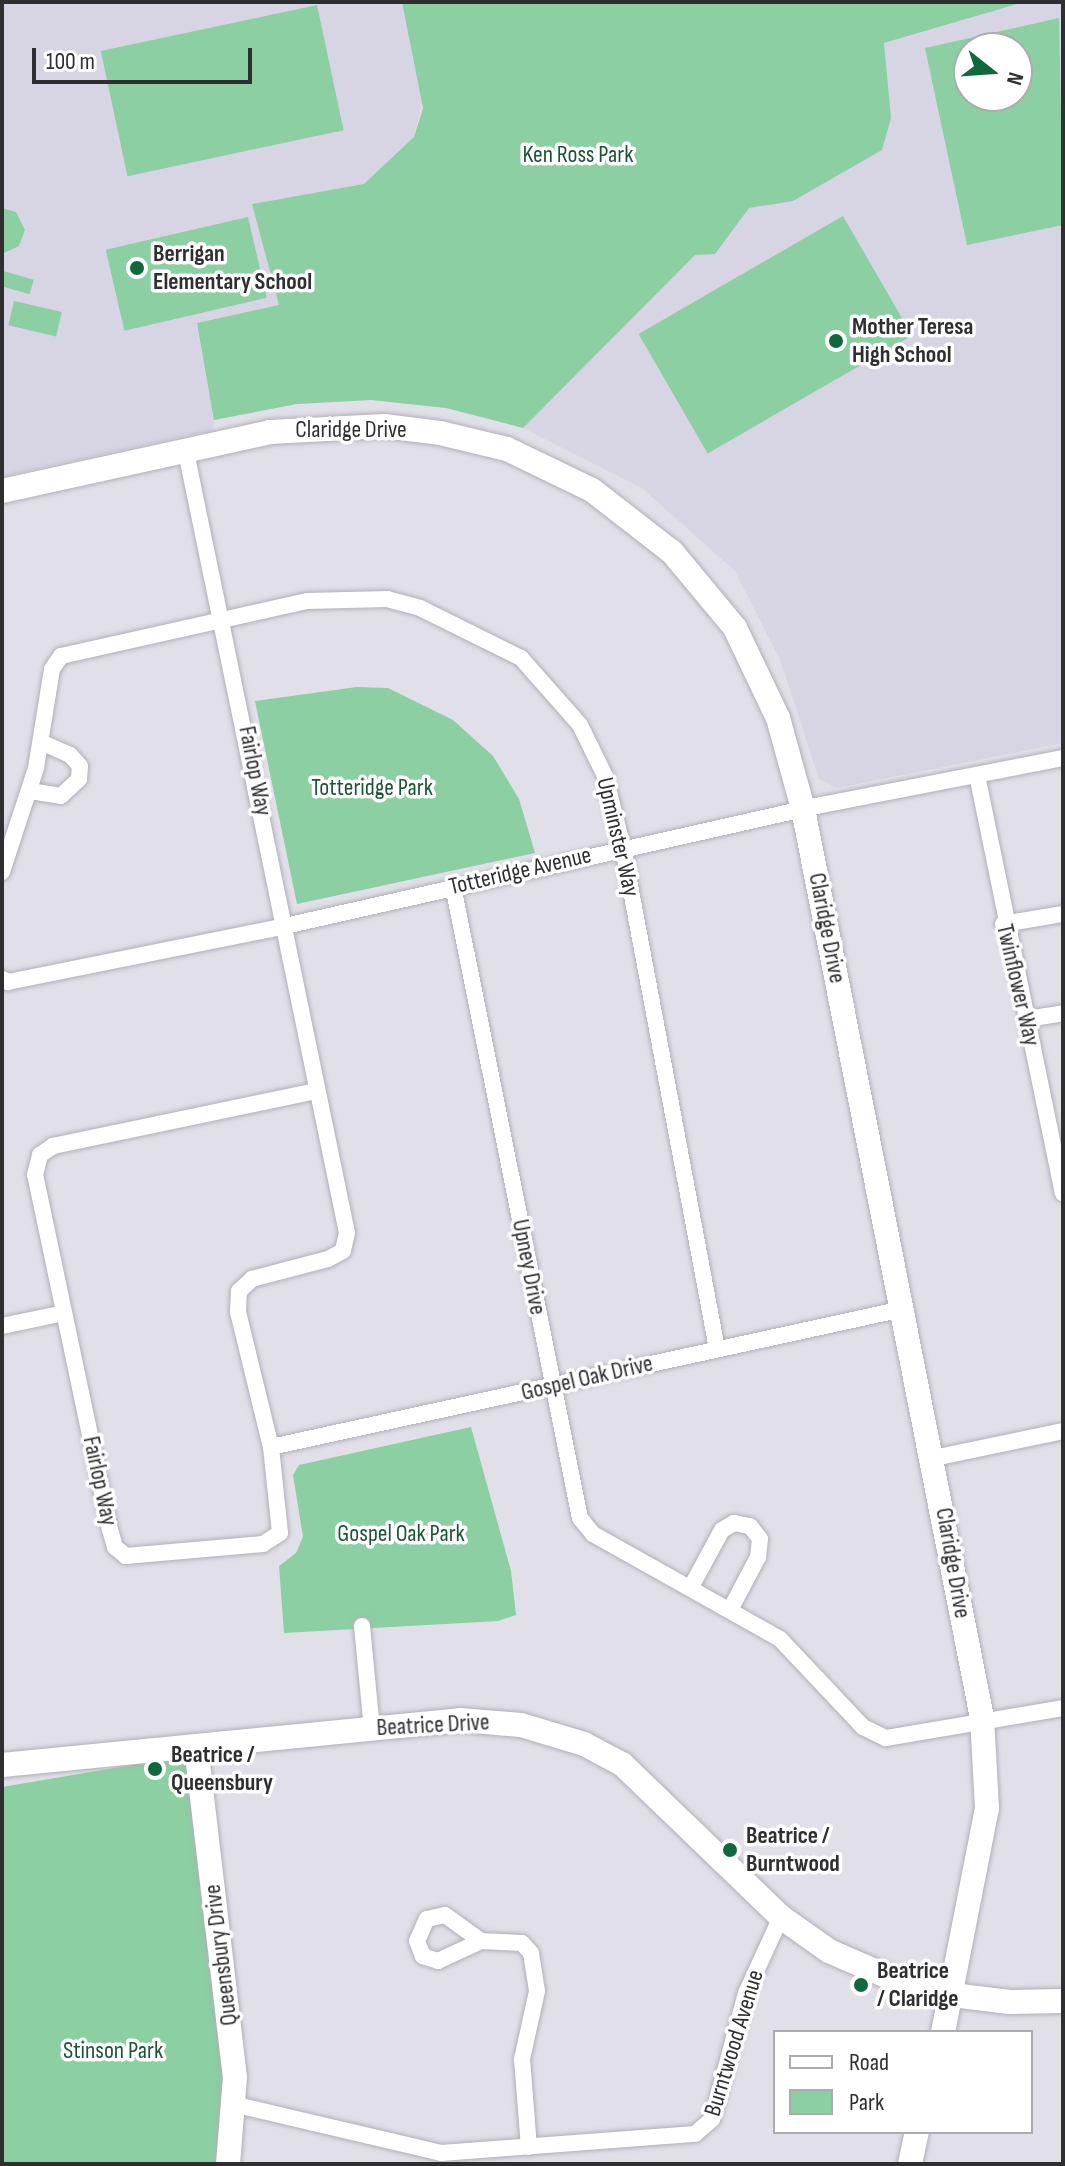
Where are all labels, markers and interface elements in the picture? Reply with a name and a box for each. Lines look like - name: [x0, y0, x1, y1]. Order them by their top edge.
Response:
- scale bar: [36, 32, 256, 82]
- north arrow: [953, 32, 1033, 112]
- text: 100 m: [46, 47, 95, 76]
- text: N: [1000, 69, 1029, 88]
- park label: Ken Ross Park: [523, 141, 633, 169]
- place label: Berrigan Elementary School: [153, 240, 312, 296]
- marker: Berrigan Elementary School: [128, 259, 146, 277]
- place label: Mother Teresa High School: [852, 313, 973, 369]
- marker: Mother Teresa High School: [827, 332, 845, 350]
- street label: Claridge Drive: [295, 416, 407, 444]
- street label: Fairlop Way: [232, 724, 278, 818]
- park label: Totteridge Park: [311, 774, 433, 802]
- street label: Upminster Way: [590, 775, 646, 899]
- street label: Totteridge Avenue: [446, 841, 594, 901]
- street label: Claridge Drive: [802, 871, 852, 985]
- street label: Twinflower Way: [990, 921, 1046, 1049]
- street label: Upney Drive: [506, 1217, 552, 1317]
- street label: Gospel Oak Drive: [518, 1349, 656, 1407]
- street label: Fairlop Way: [76, 1434, 124, 1528]
- street label: Claridge Drive: [929, 1506, 977, 1620]
- park label: Gospel Oak Park: [337, 1520, 465, 1548]
- street label: Beatrice Drive: [376, 1708, 490, 1742]
- place label: Beatrice / Queensbury: [171, 1741, 273, 1797]
- marker: Beatrice / Queensbury: [146, 1760, 164, 1778]
- place label: Beatrice / Burntwood: [746, 1822, 840, 1878]
- marker: Beatrice / Burntwood: [721, 1841, 739, 1859]
- street label: Queensbury Drive: [198, 1883, 244, 2027]
- place label: Beatrice / Claridge: [877, 1957, 959, 2013]
- street label: Burntwood Avenue: [698, 1967, 770, 2119]
- marker: Beatrice / Claridge: [852, 1976, 870, 1994]
- legend: [773, 2030, 1033, 2134]
- park label: Stinson Park: [63, 2037, 163, 2065]
- text: Road: [849, 2048, 889, 2077]
- text: Park: [849, 2088, 884, 2117]

